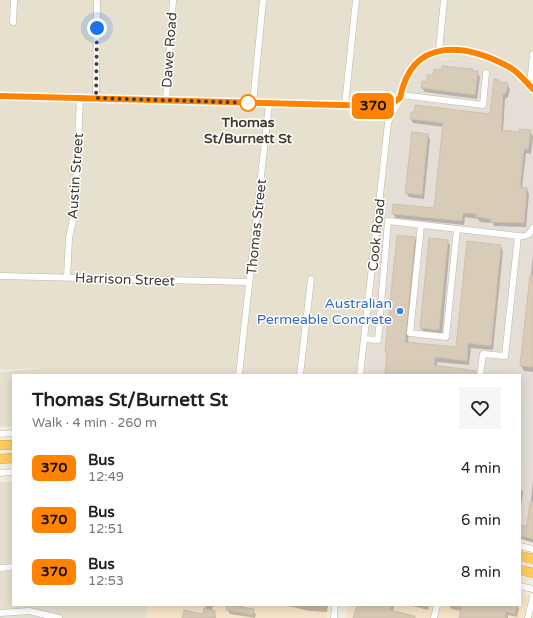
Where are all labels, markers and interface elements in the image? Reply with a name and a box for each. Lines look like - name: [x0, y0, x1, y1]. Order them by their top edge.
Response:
- street label: Dawe Road: [158, 12, 181, 88]
- your location: [87, 18, 107, 38]
- line badge: 370: [350, 93, 396, 119]
- marker: Thomas St/Burnett St: [239, 94, 257, 112]
- text: 370: [360, 97, 386, 114]
- place label: Thomas St/Burnett St: [204, 114, 293, 147]
- street label: Austin Street: [64, 132, 87, 220]
- street label: Thomas Street: [243, 177, 270, 276]
- street label: Cook Road: [364, 198, 389, 272]
- street label: Harrison Street: [75, 269, 176, 290]
- place label: Australian Permeable Concrete: [257, 295, 392, 328]
- marker: Australian Permeable Concrete: [395, 306, 405, 316]
- button: heart: [459, 387, 501, 429]
- text: Thomas St/Burnett St: [32, 389, 228, 411]
- text: Walk · 4 min · 260 m: [32, 415, 157, 431]
- text: Bus: [88, 451, 115, 469]
- text: 370: [41, 459, 67, 476]
- text: 4 min: [461, 459, 501, 477]
- text: 12:49: [88, 469, 124, 485]
- text: Bus: [88, 503, 115, 521]
- text: 370: [41, 511, 67, 528]
- text: 6 min: [461, 511, 501, 529]
- text: 12:51: [88, 521, 124, 537]
- text: Bus: [88, 555, 115, 573]
- text: 370: [41, 563, 67, 580]
- text: 8 min: [461, 563, 501, 581]
- text: 12:53: [88, 573, 124, 589]

